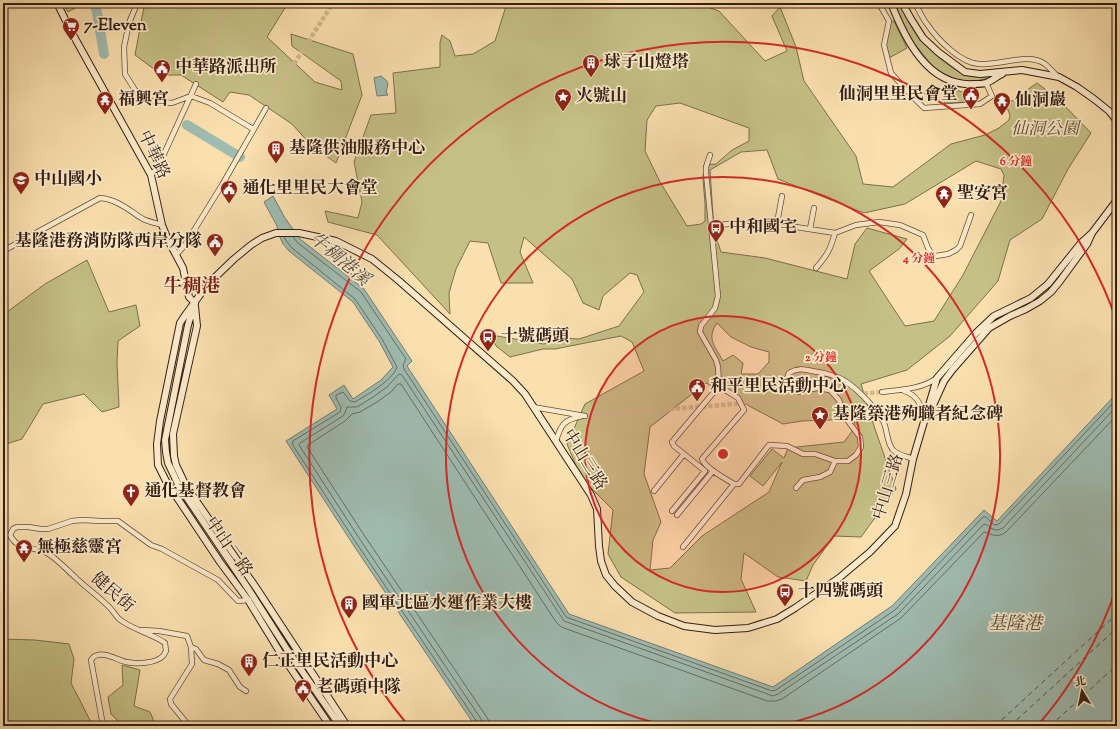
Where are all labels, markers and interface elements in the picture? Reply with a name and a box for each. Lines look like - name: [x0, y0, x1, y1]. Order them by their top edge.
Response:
- place label: 7-Eleven: [84, 14, 148, 38]
- supermarket icon: 7-Eleven: [61, 16, 81, 41]
- place label: 球子山燈塔: [604, 51, 689, 75]
- building icon: 球子山燈塔: [581, 53, 601, 78]
- place label: 中華路派出所: [175, 56, 277, 80]
- public building icon: 中華路派出所: [152, 58, 172, 83]
- place label: 仙洞里里民會堂: [838, 83, 958, 107]
- place label: 火號山: [576, 85, 627, 109]
- public building icon: 仙洞里里民會堂: [961, 85, 981, 110]
- place icon: 火號山: [553, 87, 573, 112]
- place label: 福興宮: [118, 88, 169, 112]
- place label: 仙洞巖: [1014, 89, 1066, 113]
- temple icon: 福興宮: [95, 90, 115, 115]
- temple icon: 仙洞巖: [992, 91, 1012, 116]
- park label: 仙洞公園: [1011, 118, 1082, 142]
- street label: 中華路: [131, 127, 175, 183]
- place label: 基隆供油服務中心: [289, 137, 425, 161]
- building icon: 基隆供油服務中心: [266, 139, 286, 164]
- text: 6 分鐘: [1000, 153, 1032, 171]
- place label: 中山國小: [34, 168, 102, 192]
- school or university icon: 中山國小: [11, 170, 31, 195]
- place label: 通化里里民大會堂: [242, 177, 378, 201]
- public building icon: 通化里里民大會堂: [219, 179, 239, 204]
- place label: 聖安宮: [957, 182, 1008, 206]
- temple icon: 聖安宮: [934, 184, 954, 209]
- place label: 中和國宅: [729, 216, 797, 240]
- bus stop icon: 中和國宅: [706, 218, 726, 243]
- water label: 牛稠港溪: [303, 227, 376, 294]
- place label: 基隆港務消防隊西岸分隊: [15, 230, 202, 254]
- public building icon: 基隆港務消防隊西岸分隊: [205, 232, 225, 257]
- text: 4 分鐘: [902, 250, 935, 268]
- district label: 牛稠港: [163, 274, 221, 301]
- place label: 十號碼頭: [501, 325, 569, 349]
- bus stop icon: 十號碼頭: [478, 327, 498, 352]
- text: 2 分鐘: [805, 349, 837, 367]
- place label: 和平里民活動中心: [710, 375, 846, 399]
- public building icon: 和平里民活動中心: [687, 377, 707, 402]
- place label: 基隆築港殉職者紀念碑: [833, 403, 1003, 427]
- place icon: 基隆築港殉職者紀念碑: [810, 405, 830, 430]
- street label: 中山三路: [556, 425, 612, 495]
- centre of rings: [716, 447, 730, 461]
- street label: 中山三路: [868, 451, 910, 523]
- place label: 通化基督教會: [144, 480, 246, 504]
- church icon: 通化基督教會: [121, 482, 141, 507]
- street label: 中山二路: [199, 512, 257, 582]
- place label: 無極慈靈宮: [37, 536, 122, 560]
- temple icon: 無極慈靈宮: [14, 538, 34, 563]
- street label: 健民街: [85, 567, 139, 619]
- place label: 十四號碼頭: [798, 580, 883, 604]
- bus stop icon: 十四號碼頭: [775, 582, 795, 607]
- place label: 國軍北區水運作業大樓: [362, 592, 532, 616]
- building icon: 國軍北區水運作業大樓: [339, 594, 359, 619]
- water label: 基隆港: [988, 612, 1044, 638]
- place label: 仁正里民活動中心: [262, 650, 398, 674]
- building icon: 仁正里民活動中心: [239, 652, 259, 677]
- north arrow: [1062, 671, 1102, 711]
- text: 北: [1074, 673, 1087, 691]
- place label: 老碼頭中隊: [316, 676, 401, 700]
- public building icon: 老碼頭中隊: [293, 678, 313, 703]

